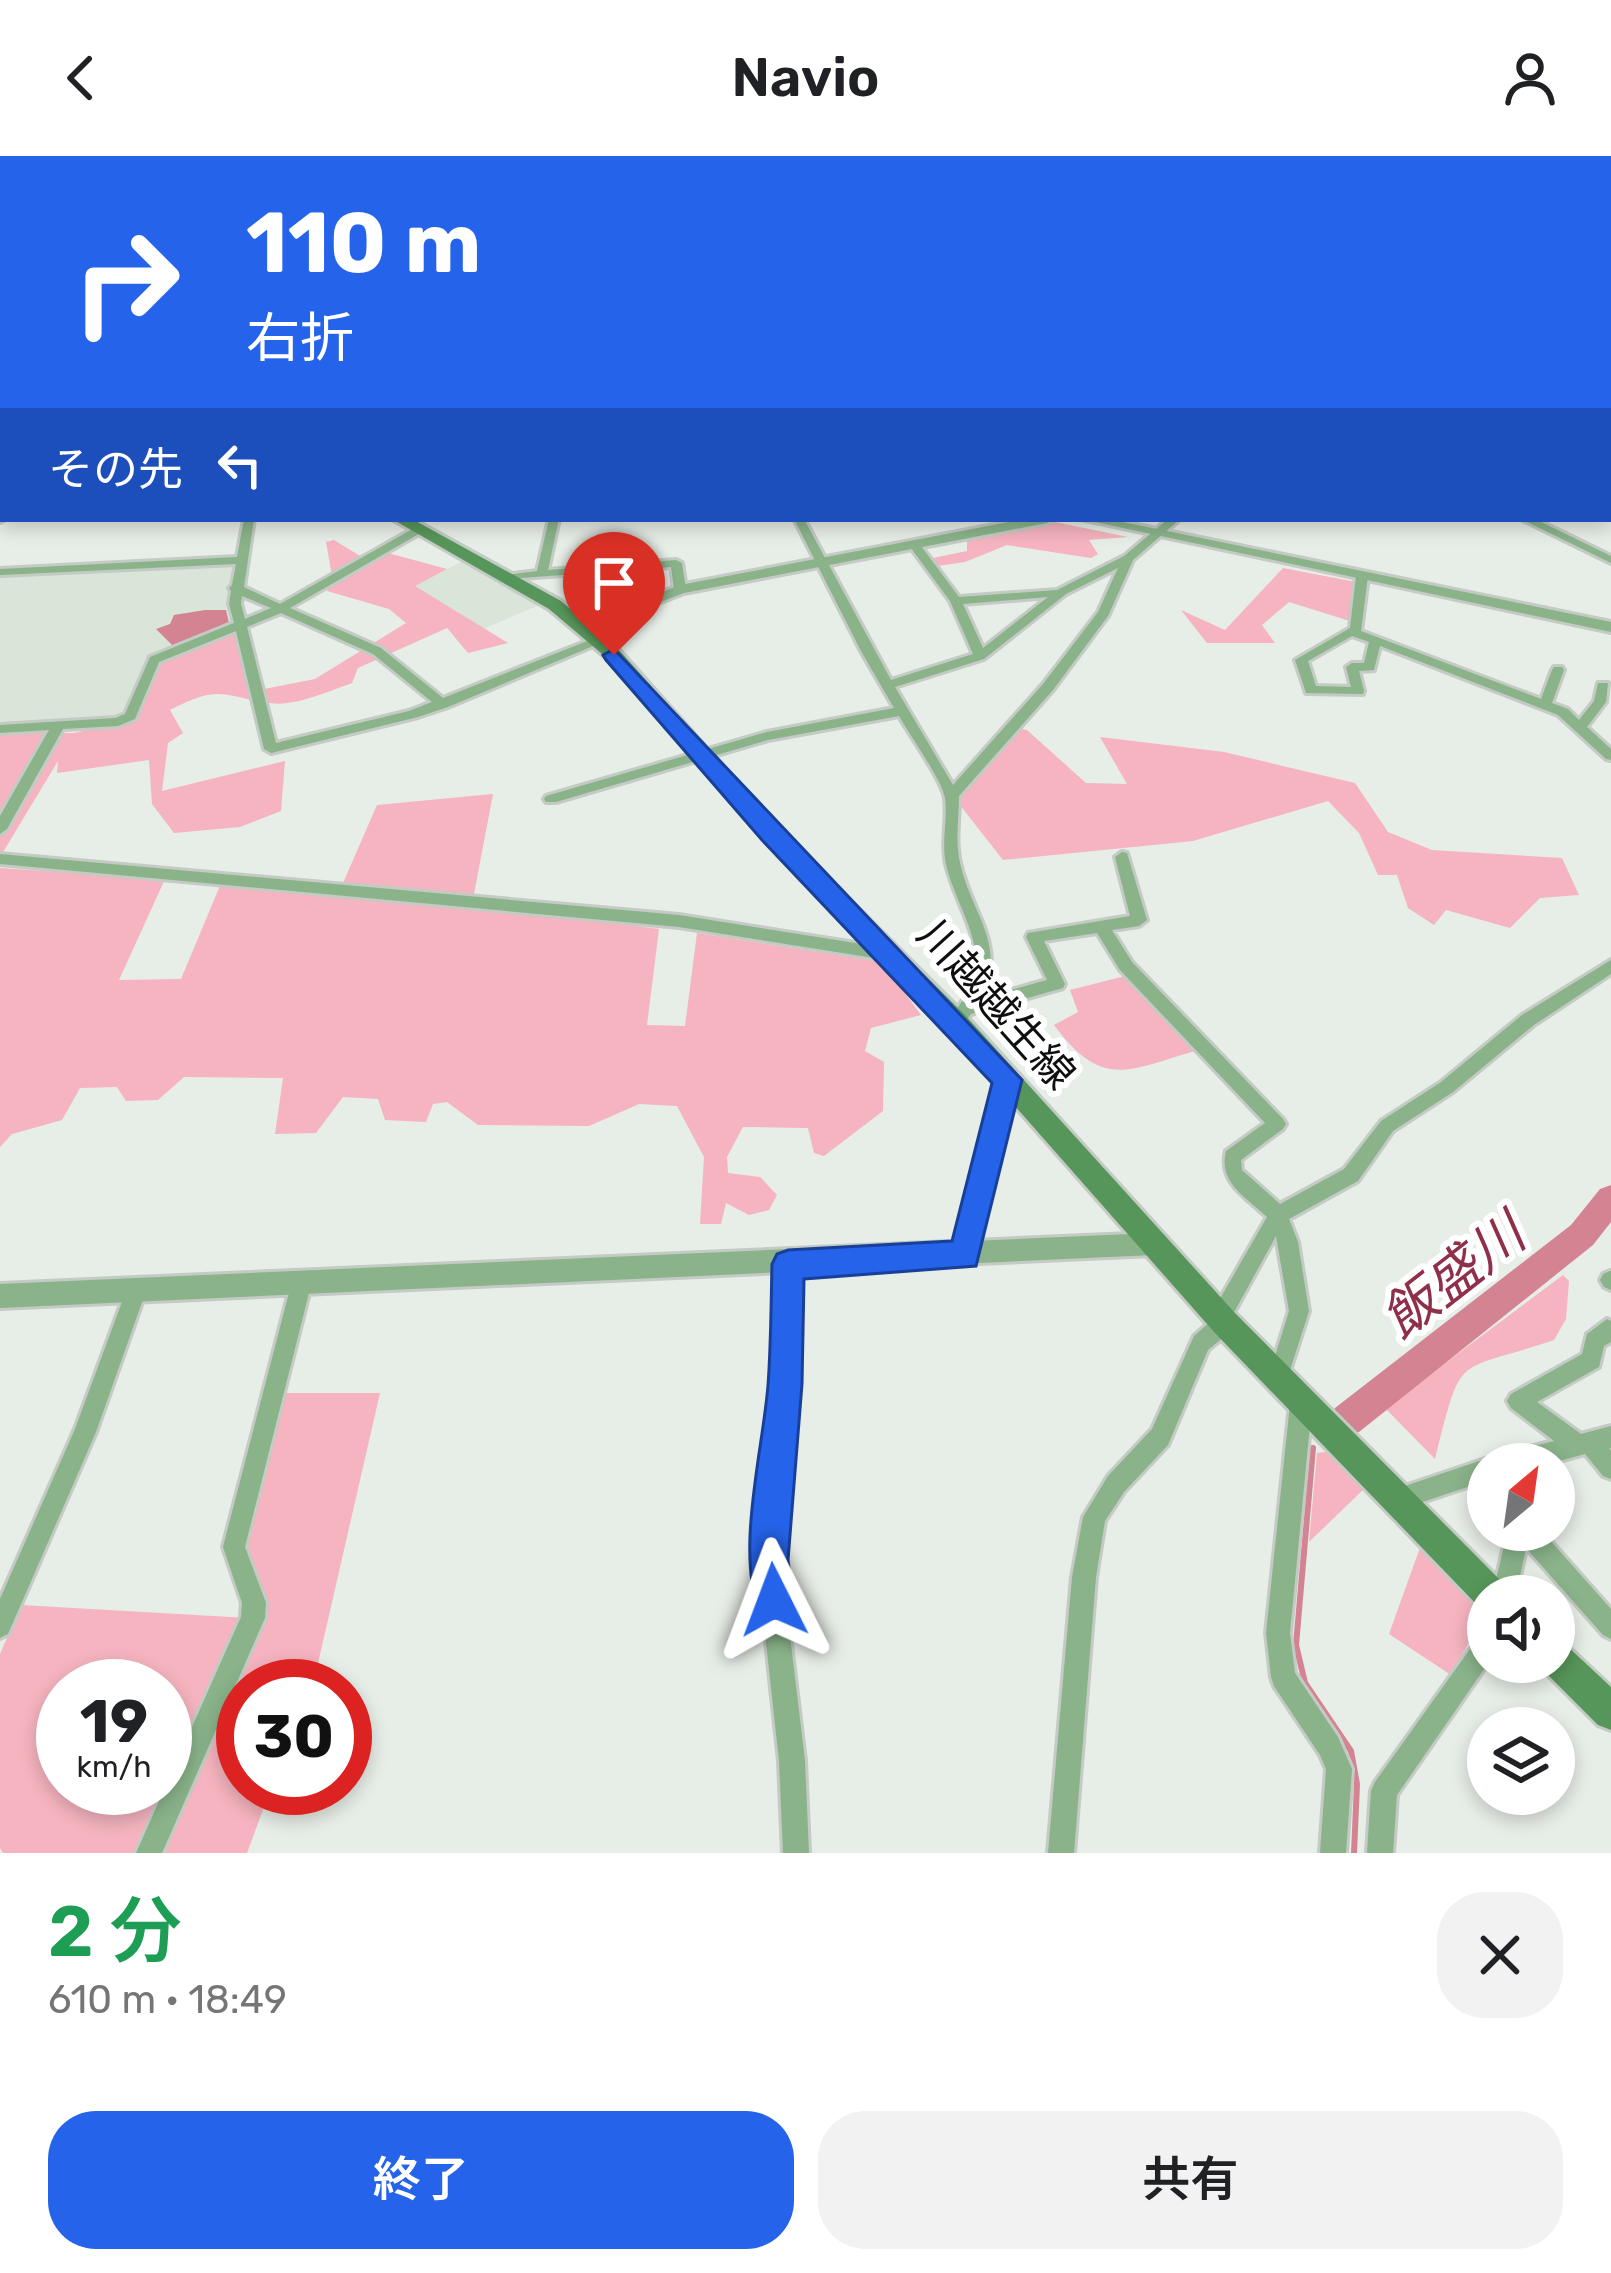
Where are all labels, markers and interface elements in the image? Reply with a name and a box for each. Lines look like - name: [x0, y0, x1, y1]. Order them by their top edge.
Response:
- icon: back: [48, 45, 114, 111]
- icon: person: [1497, 45, 1563, 111]
- text: Navio: [732, 46, 879, 110]
- text: 110 m: [246, 193, 481, 293]
- icon: right: [48, 204, 204, 360]
- text: 右折: [246, 307, 354, 371]
- icon: left: [207, 432, 273, 498]
- text: その先: [48, 443, 183, 496]
- pin: [563, 532, 665, 655]
- icon: arrive: [581, 550, 647, 616]
- street label: 川越越生線: [907, 910, 1085, 1099]
- water label: 飯盛川: [1370, 1199, 1541, 1352]
- north arrow: [1467, 1443, 1575, 1551]
- map controls: [1467, 1443, 1575, 1815]
- position arrow: [711, 1537, 837, 1663]
- button: sound: [1467, 1575, 1575, 1683]
- speed limit sign: 30: [216, 1659, 372, 1815]
- text: 19: [80, 1686, 148, 1757]
- button: layers: [1467, 1707, 1575, 1815]
- text: km/h: [77, 1749, 151, 1785]
- text: 2 分: [48, 1889, 182, 1974]
- button: close: [1437, 1892, 1563, 2018]
- text: 610 m · 18:49: [48, 1977, 287, 2023]
- button: 終了: [48, 2111, 794, 2249]
- button: 共有: [818, 2111, 1563, 2249]

